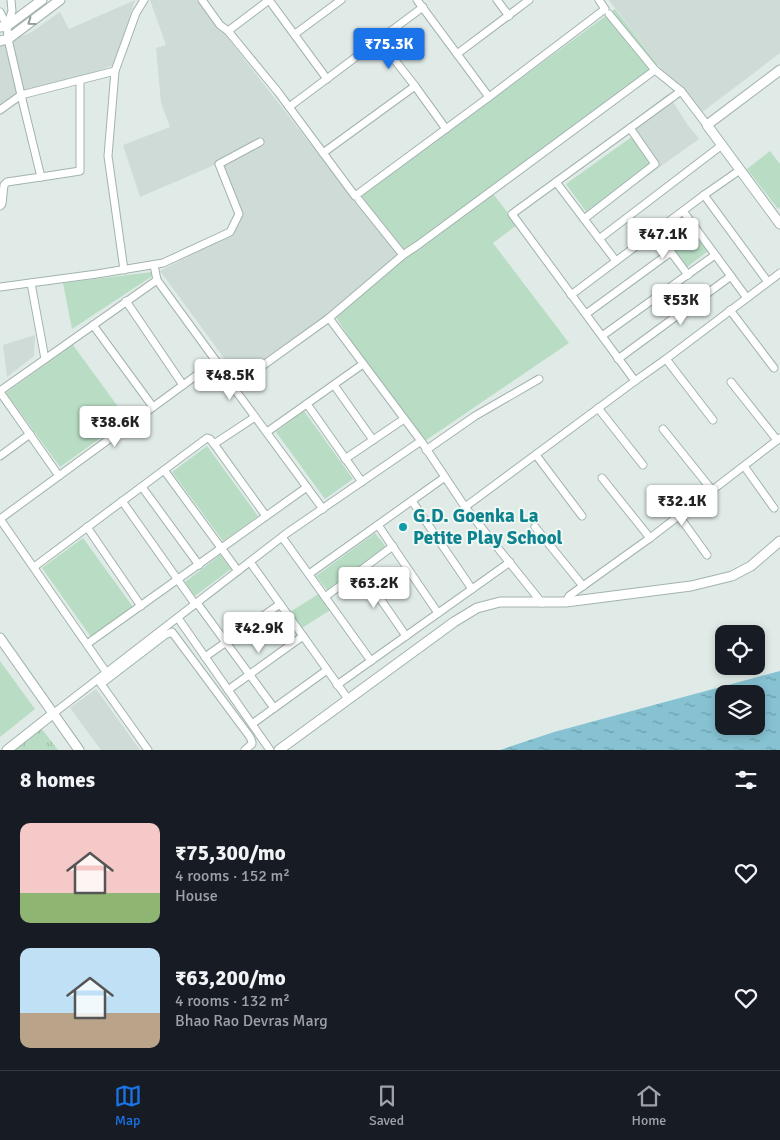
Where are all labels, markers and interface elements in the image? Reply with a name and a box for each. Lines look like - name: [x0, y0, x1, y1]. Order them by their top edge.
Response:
- one-way arrow: [27, 16, 37, 25]
- pin: ₹75.3K: [348, 28, 430, 70]
- text: ₹75.3K: [364, 34, 414, 54]
- pin: ₹47.1K: [622, 218, 704, 260]
- text: ₹47.1K: [638, 224, 688, 244]
- pin: ₹53K: [651, 284, 711, 326]
- text: ₹53K: [663, 290, 699, 310]
- pin: ₹48.5K: [189, 358, 271, 401]
- text: ₹48.5K: [205, 365, 255, 385]
- pin: ₹38.6K: [74, 406, 156, 448]
- text: ₹38.6K: [90, 412, 140, 432]
- pin: ₹32.1K: [641, 484, 723, 527]
- text: ₹32.1K: [657, 491, 707, 511]
- place label: G.D. Goenka La Petite Play School: [413, 504, 563, 550]
- marker: G.D. Goenka La Petite Play School: [397, 521, 409, 533]
- pin: ₹63.2K: [333, 566, 415, 609]
- text: ₹63.2K: [349, 573, 399, 593]
- pin: ₹42.9K: [218, 612, 300, 654]
- text: ₹42.9K: [234, 618, 284, 638]
- map controls: [715, 625, 765, 735]
- button: locate: [715, 625, 765, 675]
- button: layers: [715, 685, 765, 735]
- icon: filters: [732, 766, 760, 794]
- text: 8 homes: [20, 767, 95, 793]
- text: ₹75,300/mo: [175, 840, 286, 866]
- icon: home: [60, 843, 120, 903]
- icon: heart: [732, 859, 760, 887]
- text: 4 rooms · 152 m²: [175, 866, 290, 886]
- text: House: [175, 886, 218, 906]
- text: ₹63,200/mo: [175, 965, 286, 991]
- icon: home: [60, 968, 120, 1028]
- icon: heart: [732, 984, 760, 1012]
- text: 4 rooms · 132 m²: [175, 991, 290, 1011]
- text: Bhao Rao Devras Marg: [175, 1011, 328, 1031]
- tab: Map: [114, 1082, 142, 1129]
- tab: Saved: [369, 1082, 404, 1129]
- tab: Home: [631, 1082, 666, 1129]

